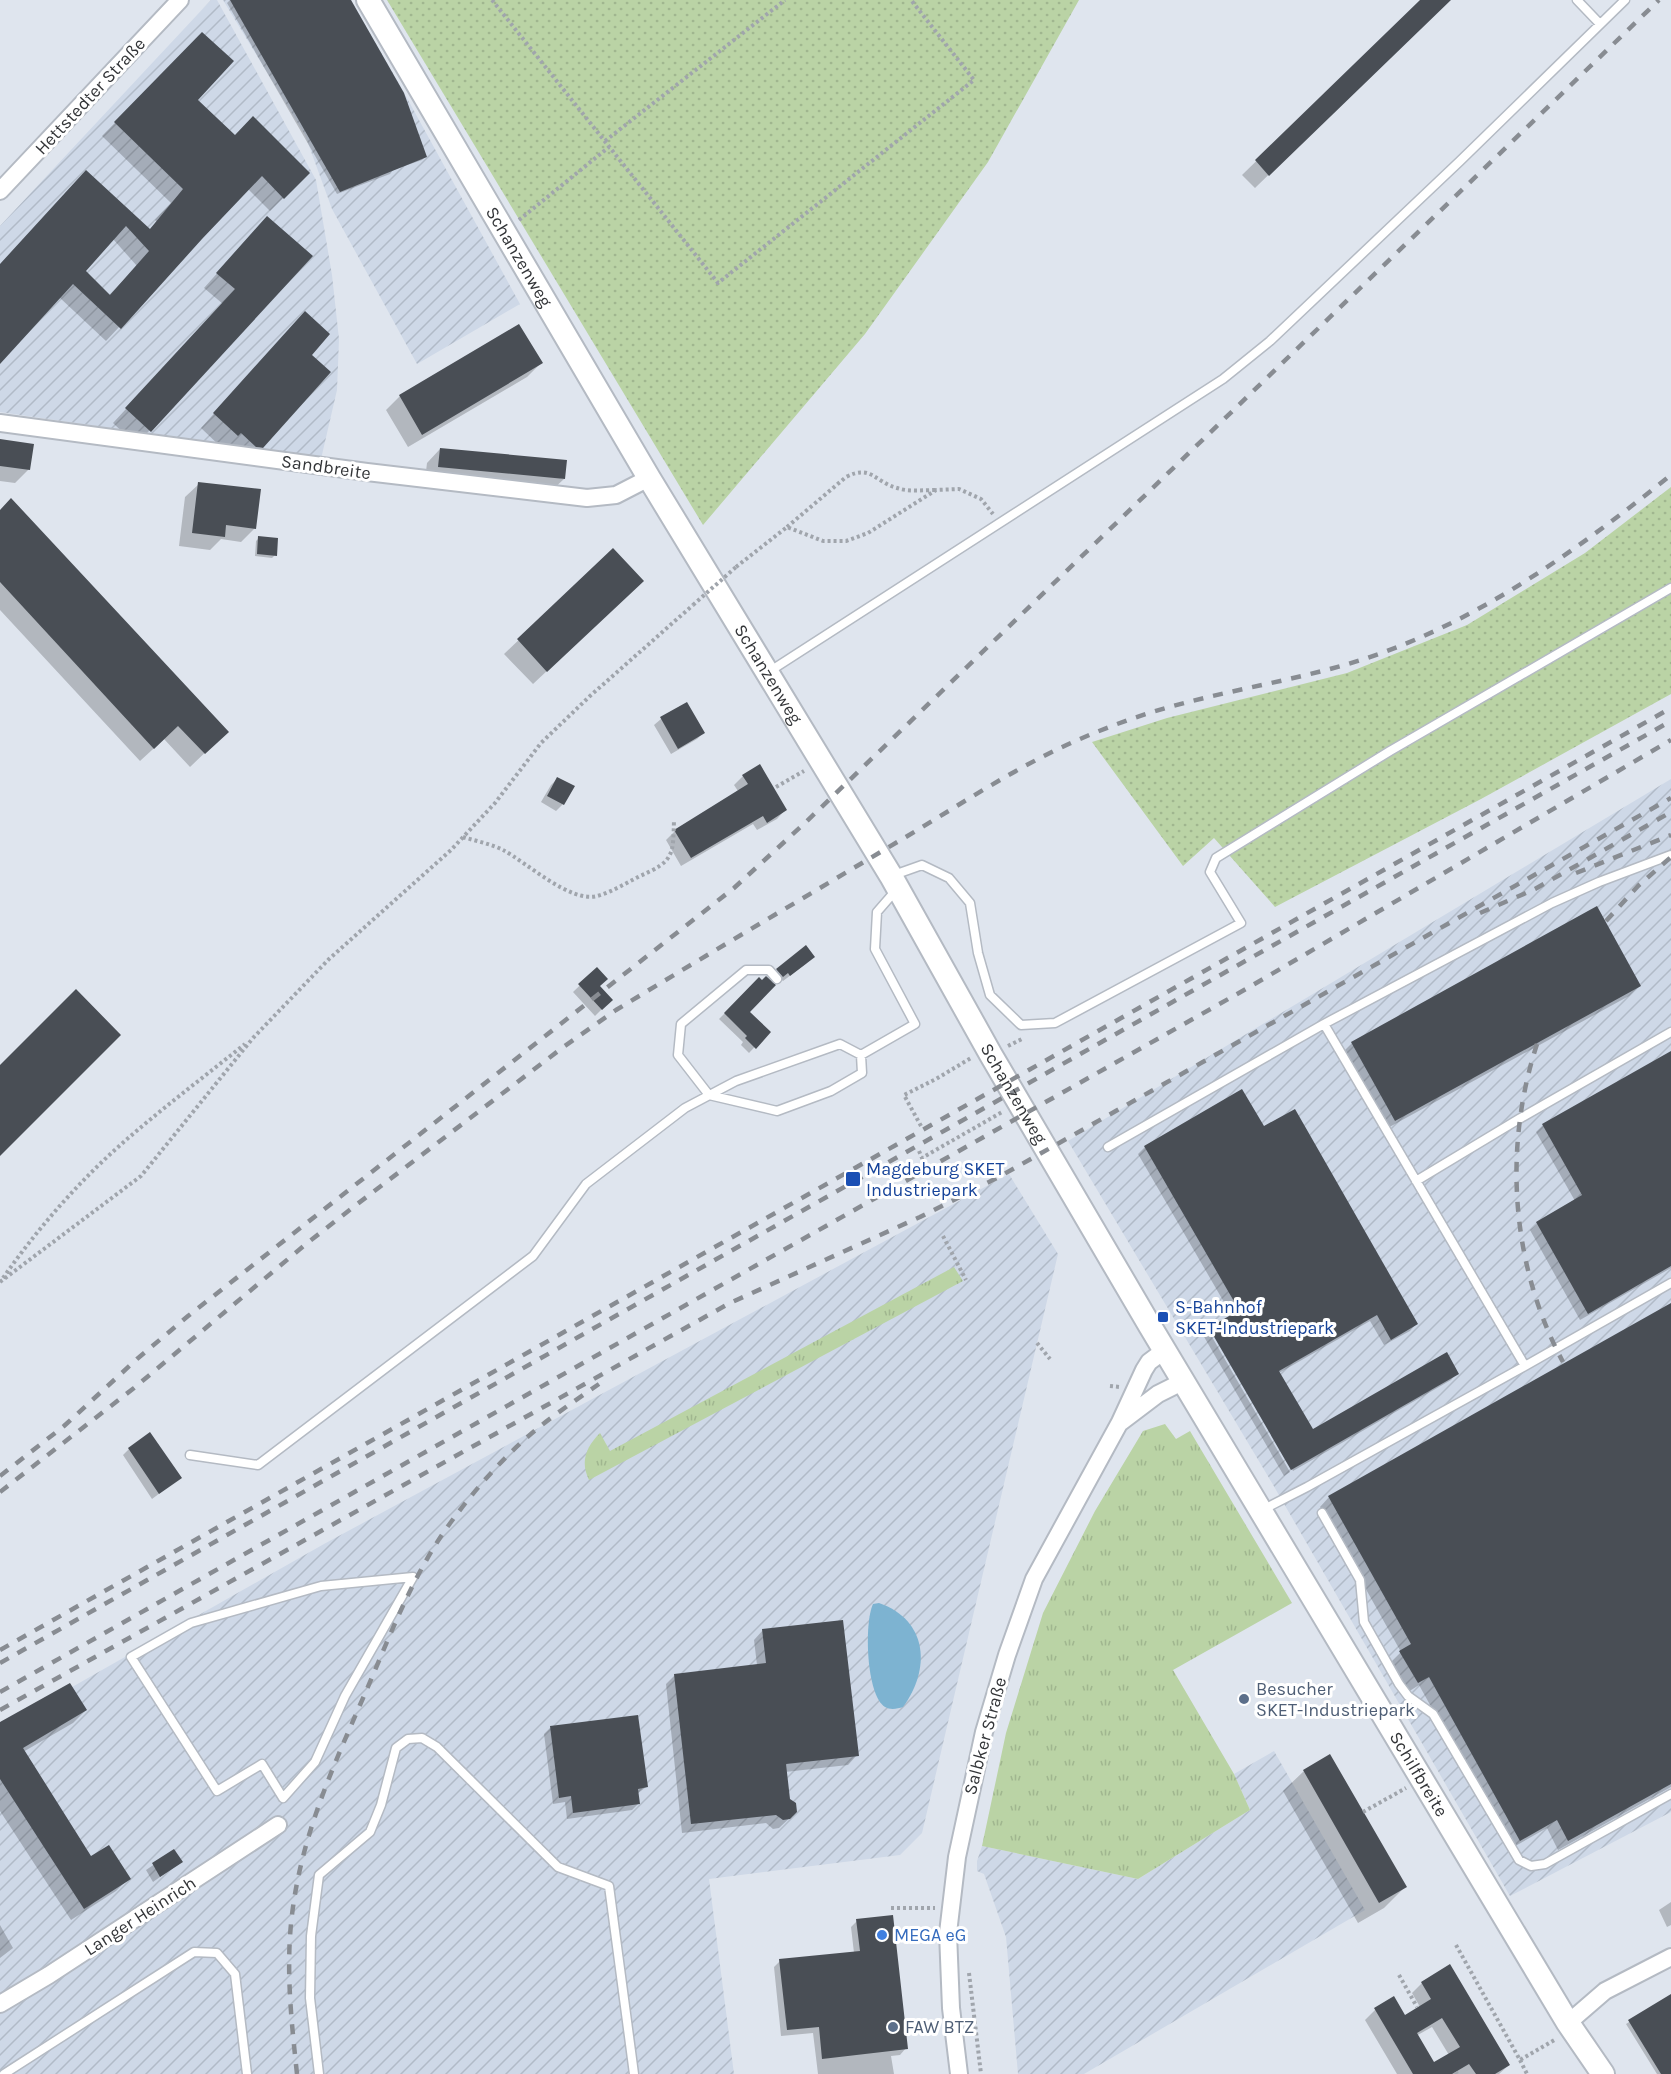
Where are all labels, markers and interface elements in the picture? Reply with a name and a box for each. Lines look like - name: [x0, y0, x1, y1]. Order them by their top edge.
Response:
- street label: Hettstedter Straße: [30, 33, 150, 159]
- street label: Schanzenweg: [481, 203, 557, 311]
- street label: Sandbreite: [280, 450, 372, 484]
- street label: Schanzenweg: [729, 620, 807, 728]
- street label: Schanzenweg: [976, 1039, 1052, 1148]
- place label: Magdeburg SKET Industriepark: [866, 1158, 1004, 1201]
- marker: Magdeburg SKET Industriepark: [844, 1170, 862, 1188]
- place label: S-Bahnhof SKET-Industriepark: [1175, 1296, 1334, 1339]
- marker: S-Bahnhof SKET-Industriepark: [1156, 1310, 1170, 1324]
- street label: Salbker Straße: [959, 1675, 1011, 1797]
- place label: Besucher SKET-Industriepark: [1256, 1678, 1415, 1721]
- marker: Besucher SKET-Industriepark: [1237, 1692, 1251, 1706]
- street label: Schilfbreite: [1385, 1727, 1453, 1821]
- street label: Langer Heinrich: [80, 1872, 200, 1960]
- place label: MEGA eG: [894, 1924, 966, 1946]
- marker: MEGA eG: [875, 1928, 889, 1942]
- place label: FAW BTZ: [905, 2016, 974, 2038]
- marker: FAW BTZ: [886, 2020, 900, 2034]

